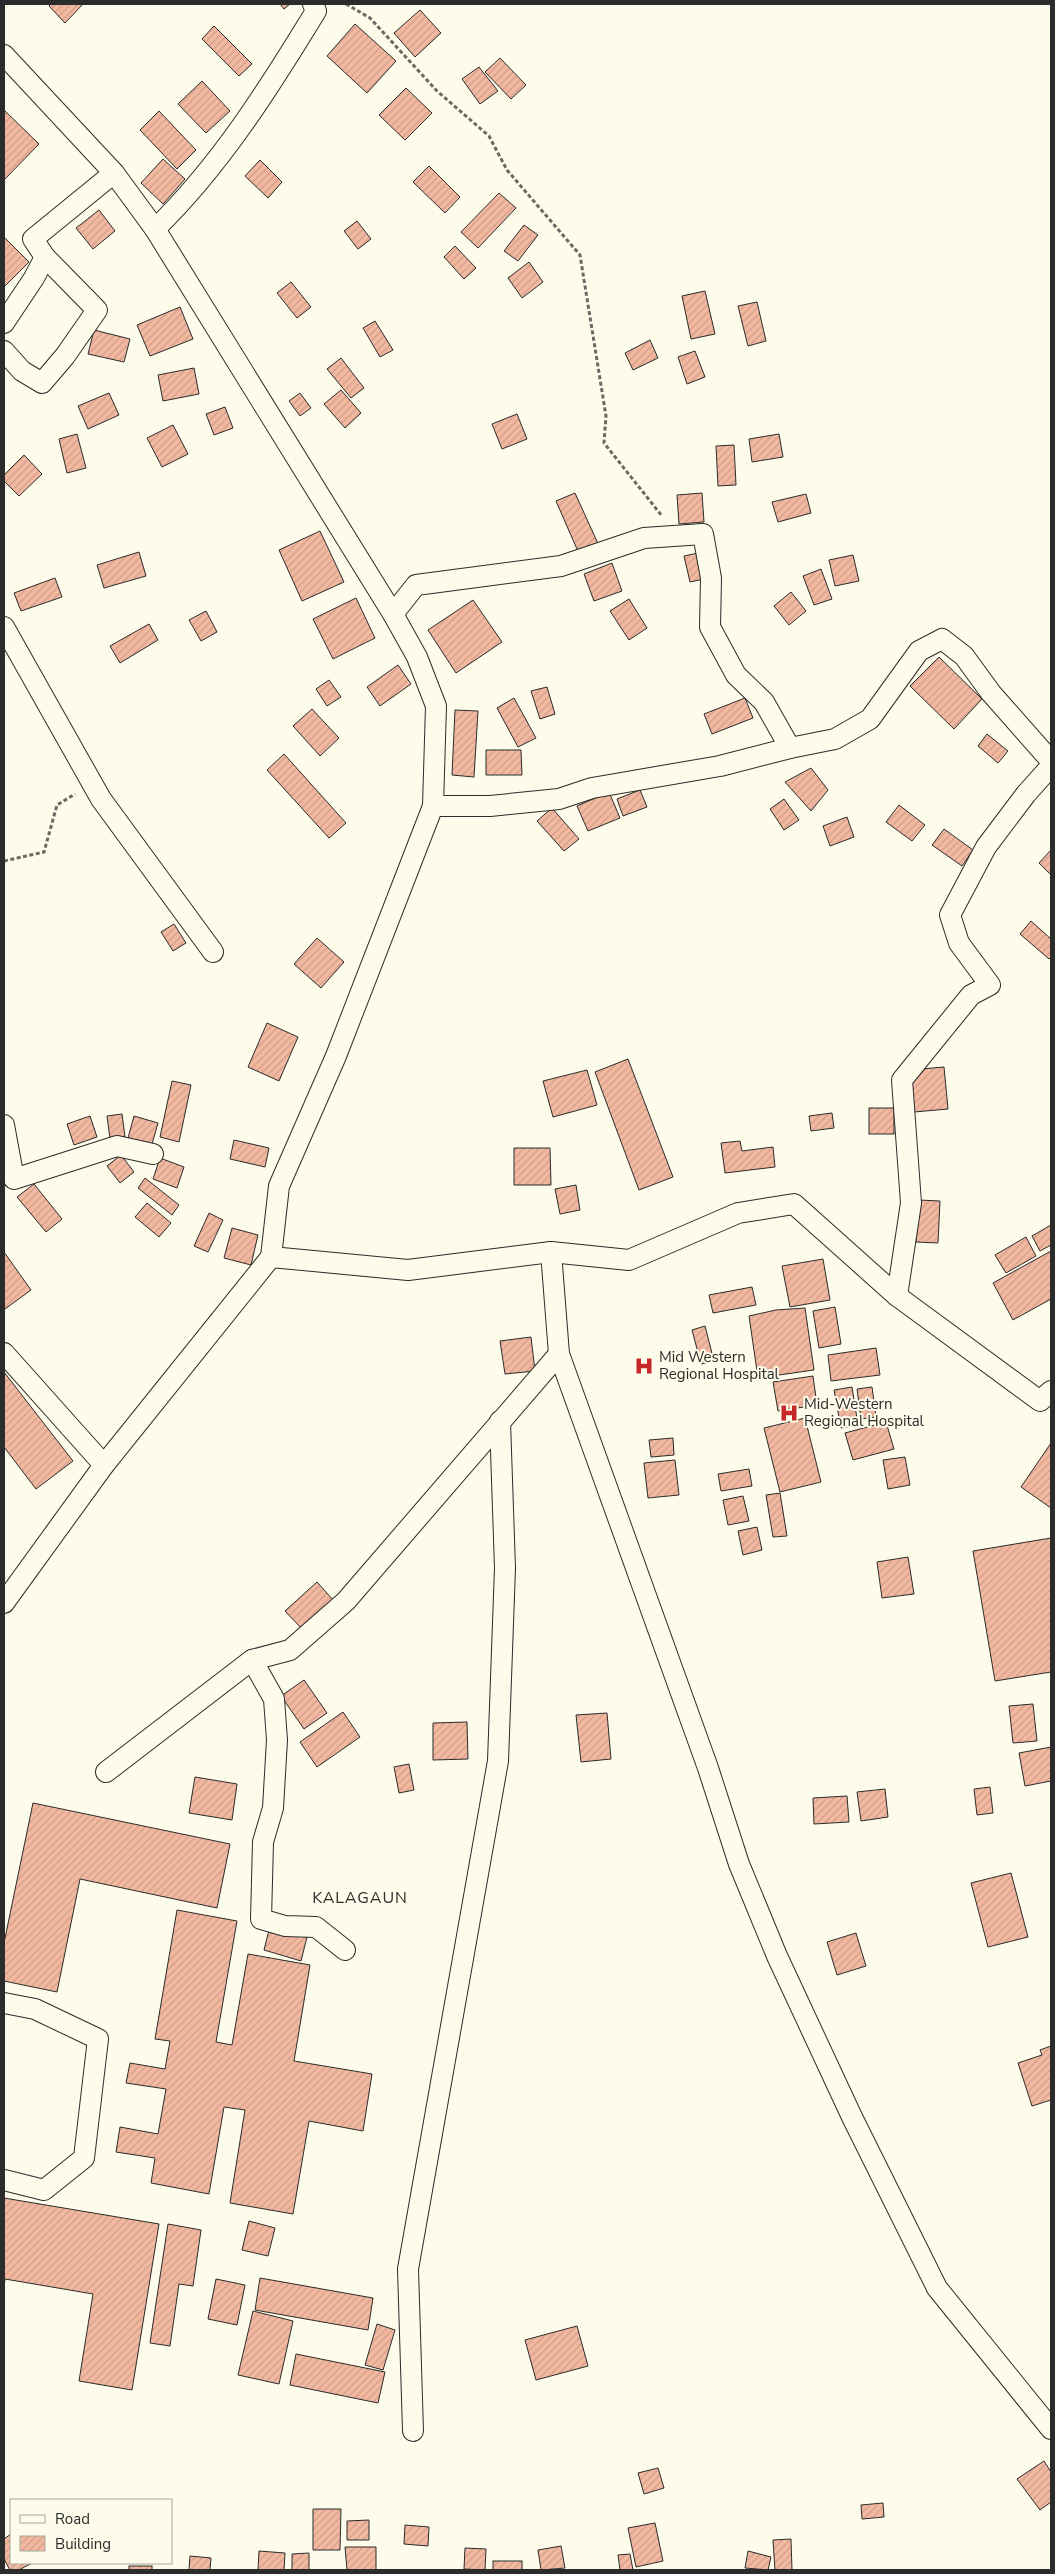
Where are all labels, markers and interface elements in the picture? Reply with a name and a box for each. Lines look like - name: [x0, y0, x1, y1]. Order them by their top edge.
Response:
- place label: Mid Western Regional Hospital: [659, 1347, 780, 1384]
- hospital icon: Mid Western Regional Hospital: [633, 1355, 655, 1377]
- place label: Mid-Western Regional Hospital: [804, 1394, 925, 1431]
- hospital icon: Mid-Western Regional Hospital: [778, 1402, 800, 1424]
- district label: KALAGAUN: [312, 1887, 408, 1909]
- legend: [10, 2499, 172, 2564]
- text: Road: [55, 2509, 90, 2529]
- text: Building: [55, 2534, 111, 2554]

